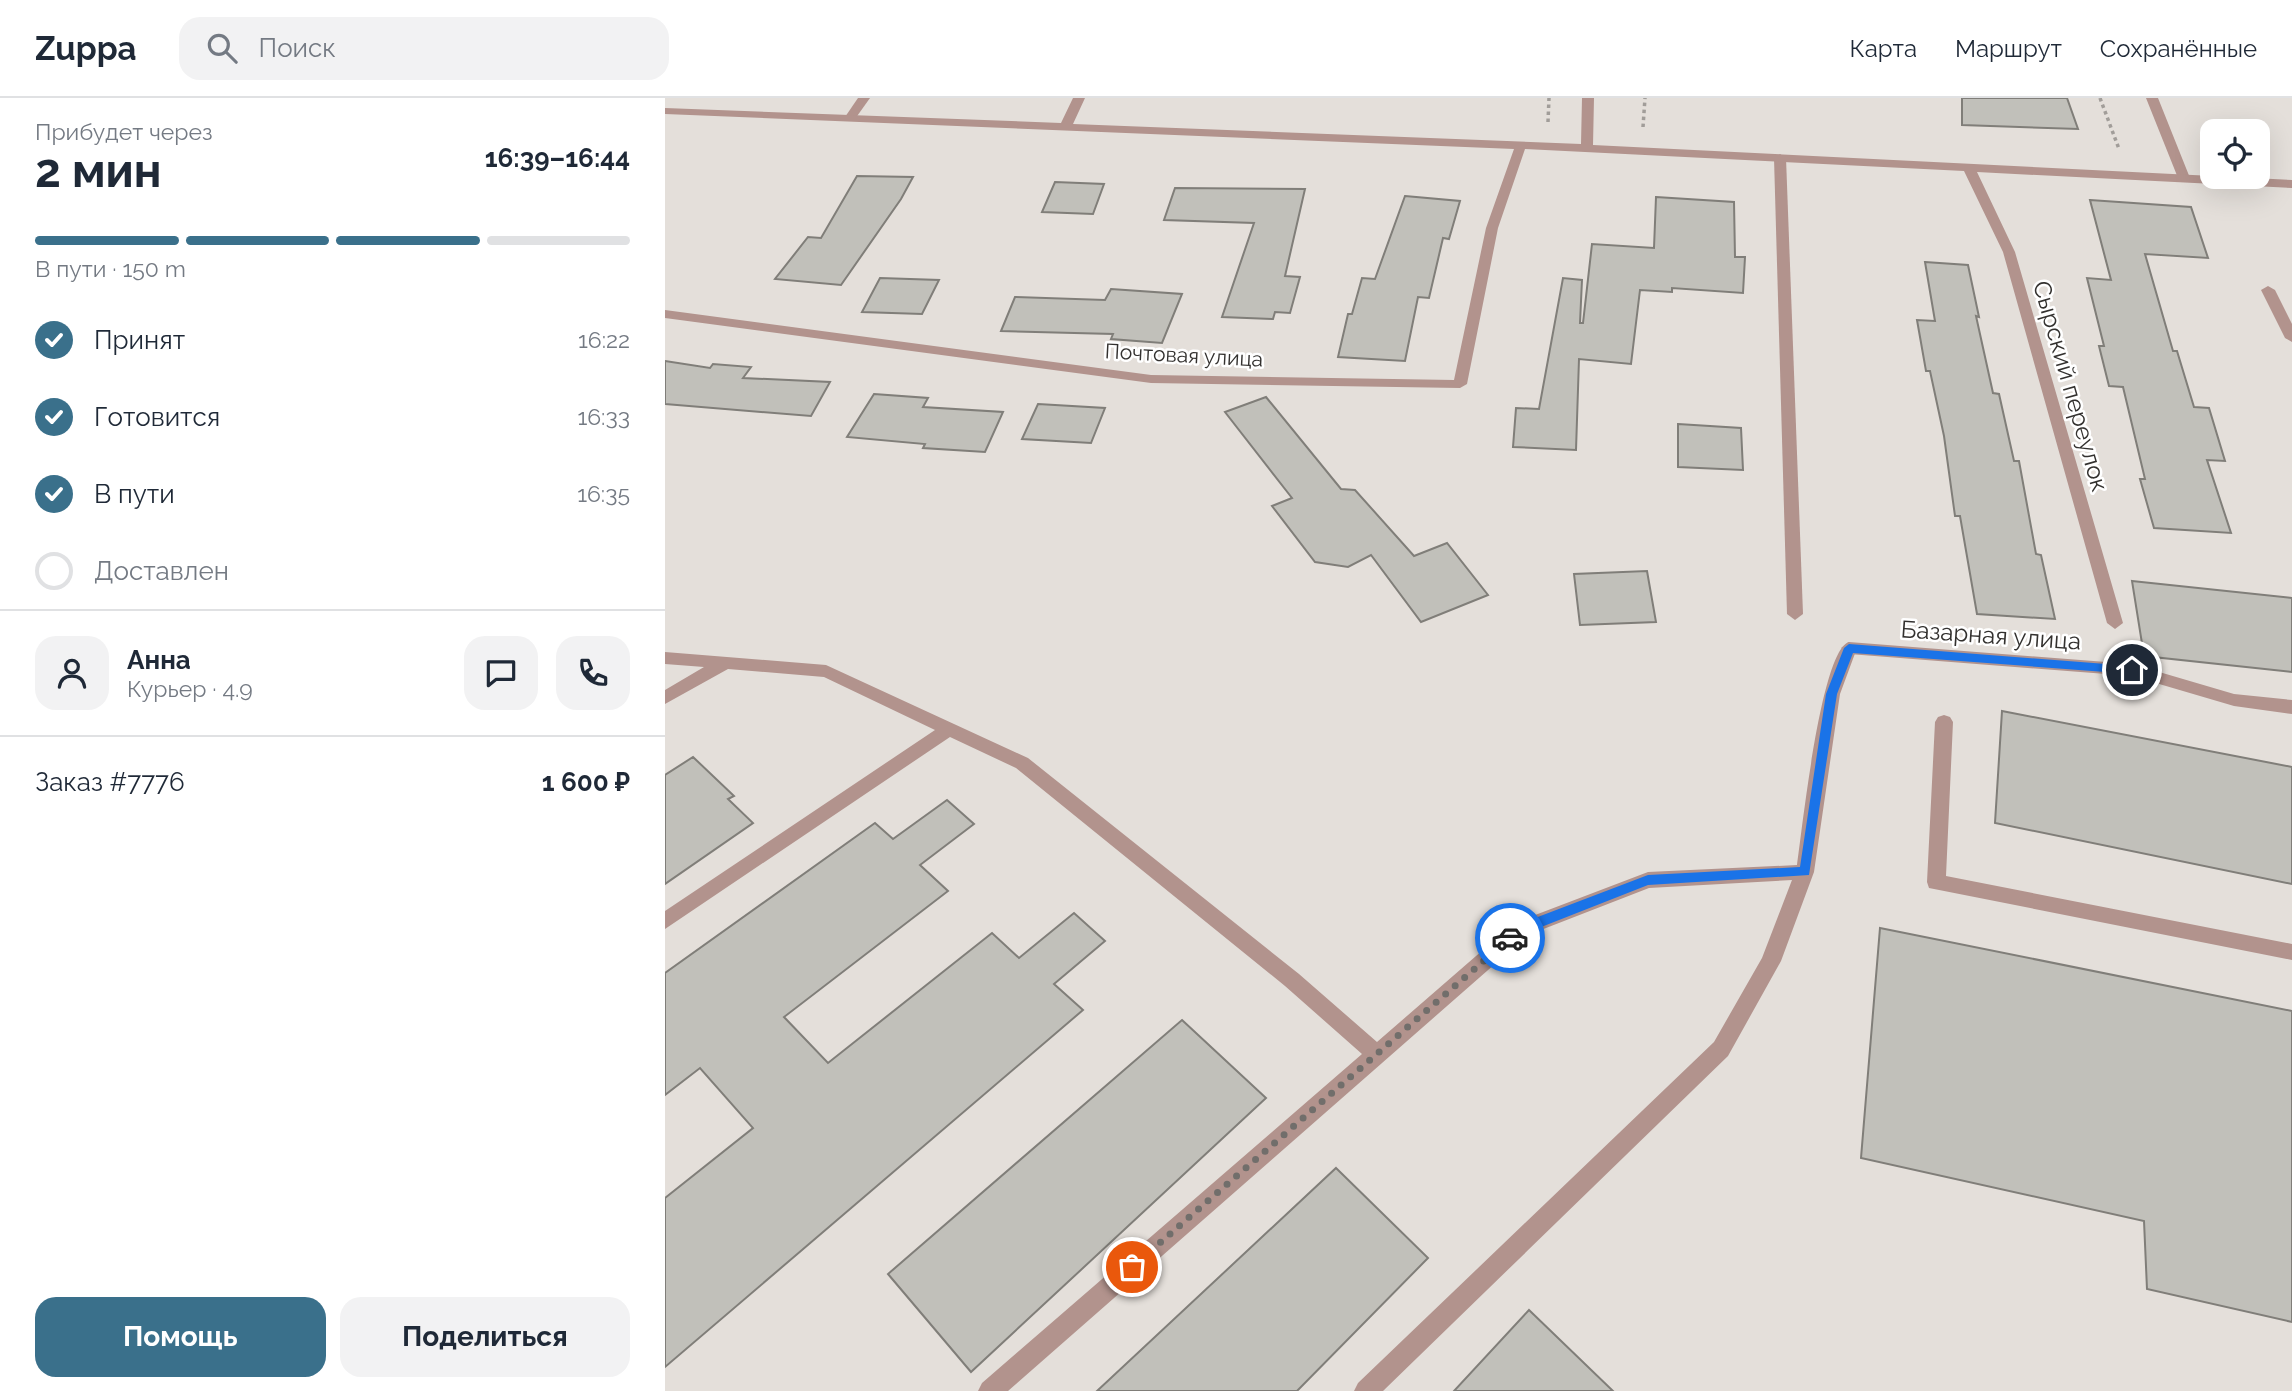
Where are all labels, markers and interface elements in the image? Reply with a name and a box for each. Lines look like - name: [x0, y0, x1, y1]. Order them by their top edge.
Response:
- search box: [179, 17, 669, 80]
- text: Zuppa: [35, 29, 137, 68]
- icon: search: [203, 29, 241, 67]
- text: Поиск: [259, 33, 336, 63]
- text: Карта: [1849, 34, 1917, 63]
- text: Маршрут: [1955, 34, 2062, 63]
- text: Сохранённые: [2100, 34, 2257, 63]
- text: Прибудет через: [35, 118, 213, 145]
- map controls: [2200, 119, 2270, 189]
- button: locate: [2200, 119, 2270, 189]
- text: 16:39–16:44: [485, 143, 630, 173]
- text: 2 мин: [35, 144, 162, 198]
- text: В пути · 150 m: [35, 255, 186, 282]
- street label: Сырский переулок: [2027, 277, 2115, 495]
- icon: check: [35, 321, 73, 359]
- text: Принят: [94, 325, 185, 355]
- text: 16:22: [578, 326, 630, 353]
- street label: Почтовая улица: [1104, 338, 1264, 372]
- icon: check: [35, 398, 73, 436]
- text: Готовится: [94, 402, 220, 432]
- text: 16:33: [577, 403, 630, 430]
- icon: check: [35, 475, 73, 513]
- text: В пути: [94, 479, 175, 509]
- text: 16:35: [577, 480, 630, 507]
- text: Доставлен: [94, 556, 229, 586]
- street label: Базарная улица: [1900, 614, 2082, 656]
- button: person: [35, 636, 109, 710]
- button: chat: [464, 636, 538, 710]
- button: phone: [556, 636, 630, 710]
- pin: [2102, 640, 2162, 700]
- text: Анна: [127, 645, 191, 675]
- icon: home: [2113, 651, 2151, 689]
- text: Курьер · 4.9: [127, 675, 253, 702]
- text: Заказ #7776: [35, 767, 185, 797]
- text: 1 600 ₽: [542, 767, 630, 797]
- courier: [1475, 903, 1545, 973]
- icon: car: [1491, 919, 1529, 957]
- pin: [1102, 1237, 1162, 1297]
- icon: bag: [1113, 1248, 1151, 1286]
- button: Помощь: [35, 1297, 326, 1377]
- button: Поделиться: [340, 1297, 630, 1377]

